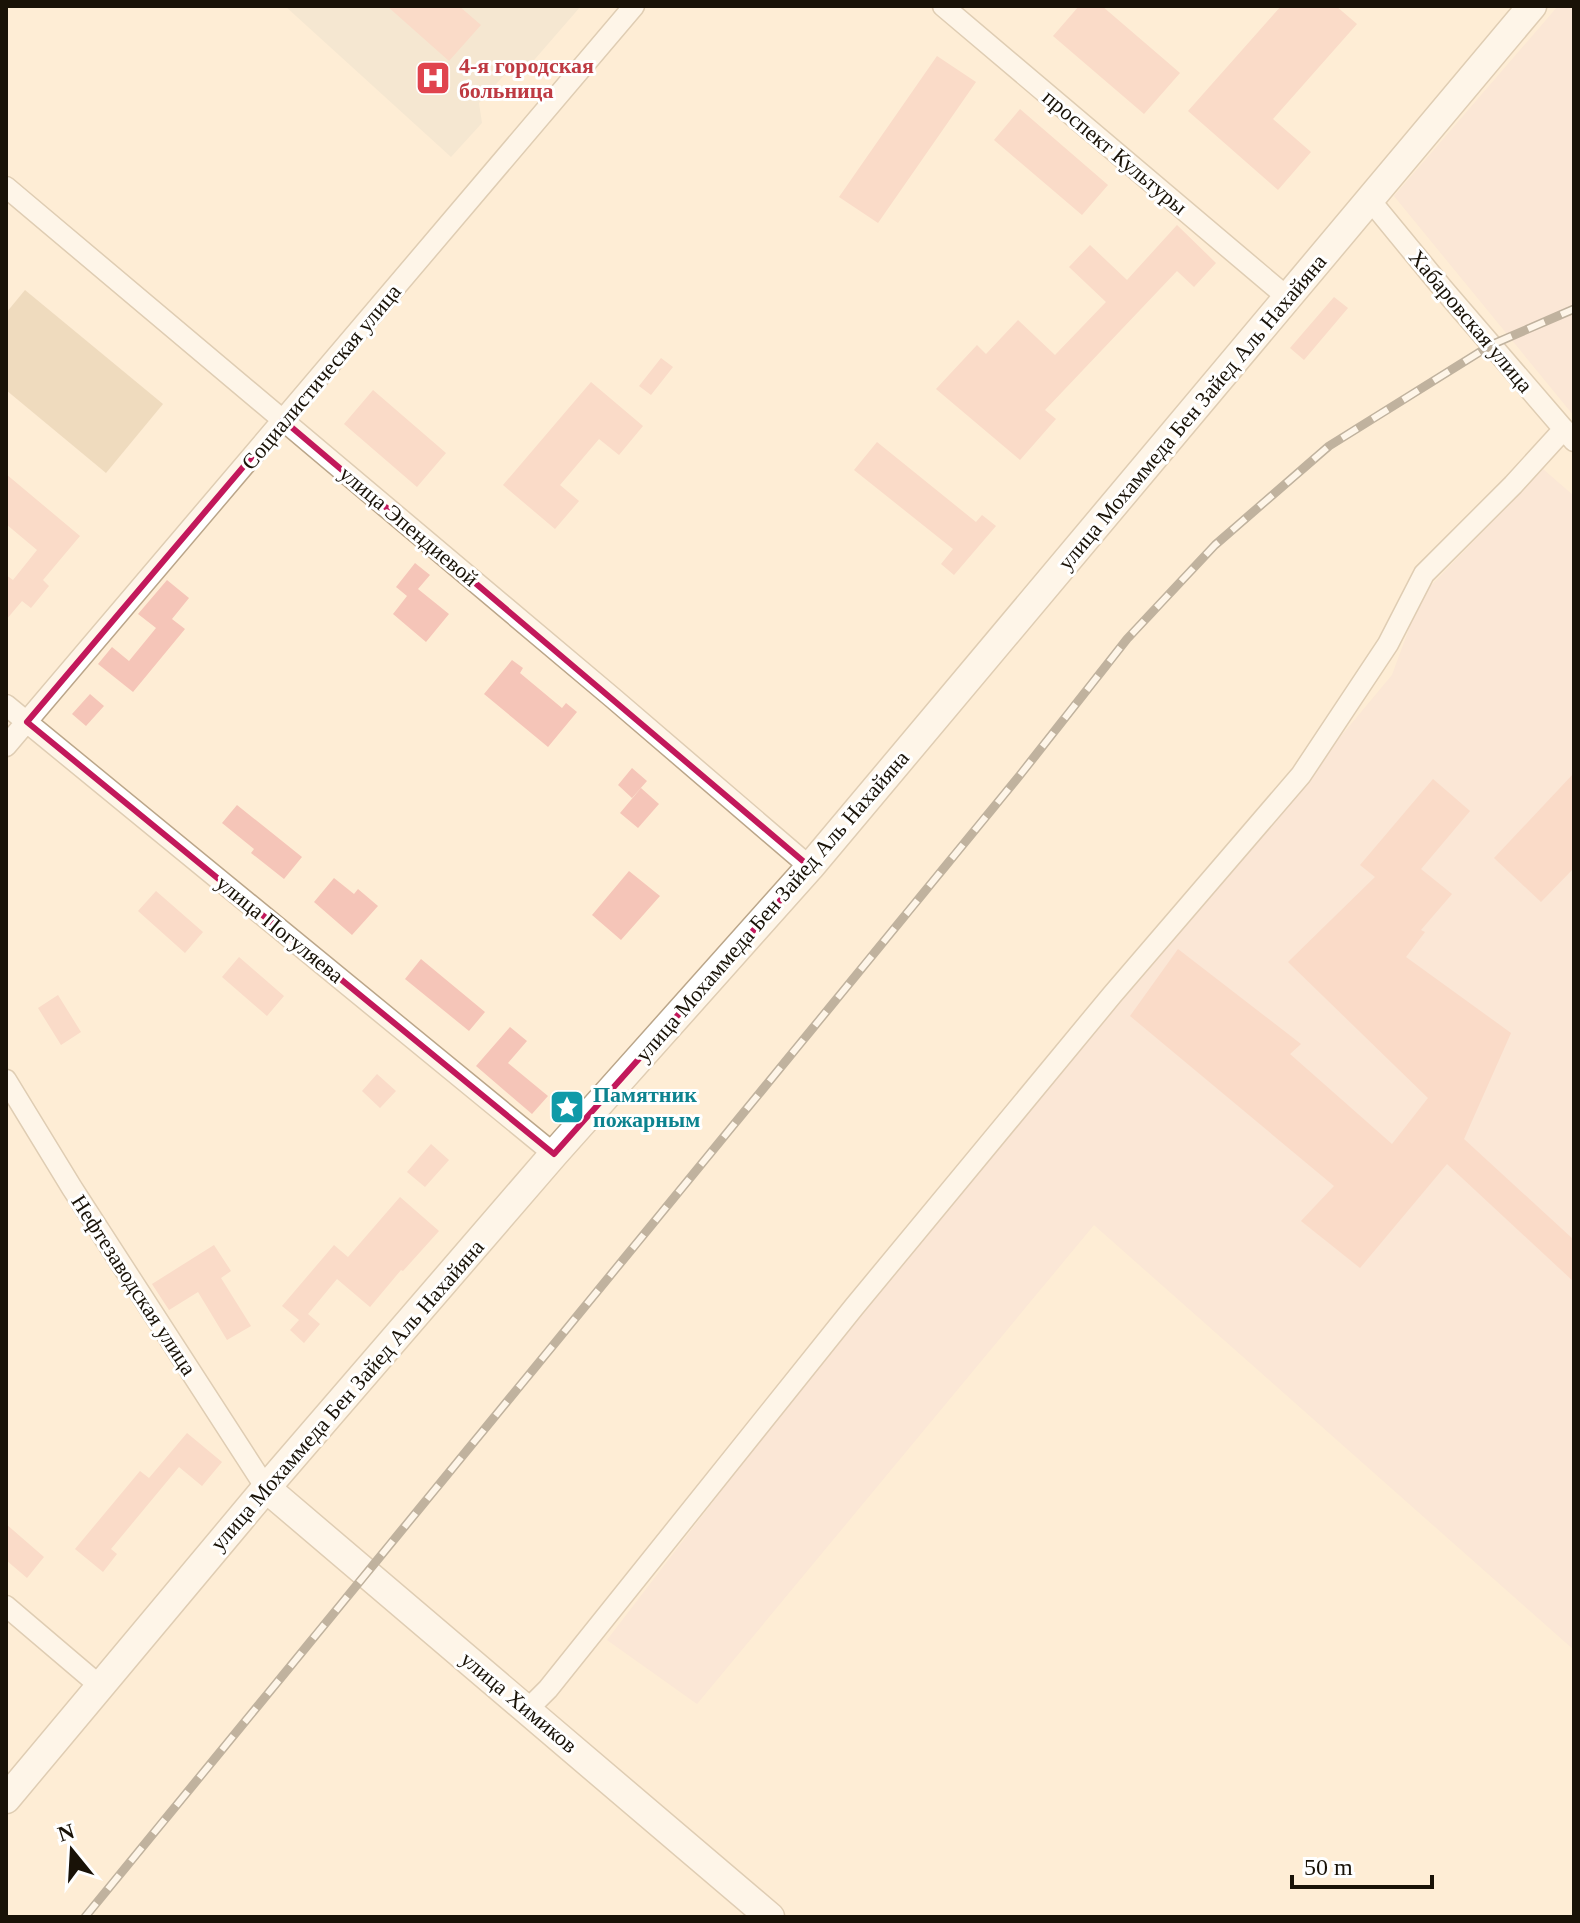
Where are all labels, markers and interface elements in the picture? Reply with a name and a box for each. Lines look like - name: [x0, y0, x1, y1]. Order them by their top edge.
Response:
- place label: 4-я городская больница: [459, 53, 594, 103]
- hospital icon: 4-я городская больница: [414, 59, 452, 97]
- street label: проспект Культуры: [1038, 84, 1192, 220]
- street label: Хабаровская улица: [1404, 245, 1538, 398]
- street label: улица Мохаммеда Бен Зайед Аль Нахайяна: [1053, 249, 1332, 575]
- street label: Социалистическая улица: [236, 279, 406, 475]
- street label: улица Эпендиевой: [335, 461, 484, 591]
- street label: улица Мохаммеда Бен Зайед Аль Нахайяна: [630, 745, 914, 1067]
- street label: улица Погуляева: [211, 870, 349, 988]
- place label: Памятник пожарным: [593, 1082, 700, 1132]
- place icon: Памятник пожарным: [548, 1088, 586, 1126]
- street label: Нефтезаводская улица: [66, 1190, 202, 1380]
- street label: улица Мохаммеда Бен Зайед Аль Нахайяна: [205, 1234, 489, 1556]
- street label: улица Химиков: [456, 1646, 582, 1758]
- north arrow: [32, 1811, 112, 1891]
- text: N: [55, 1818, 77, 1847]
- scale bar: [1292, 1839, 1432, 1889]
- text: 50 m: [1304, 1854, 1353, 1880]

